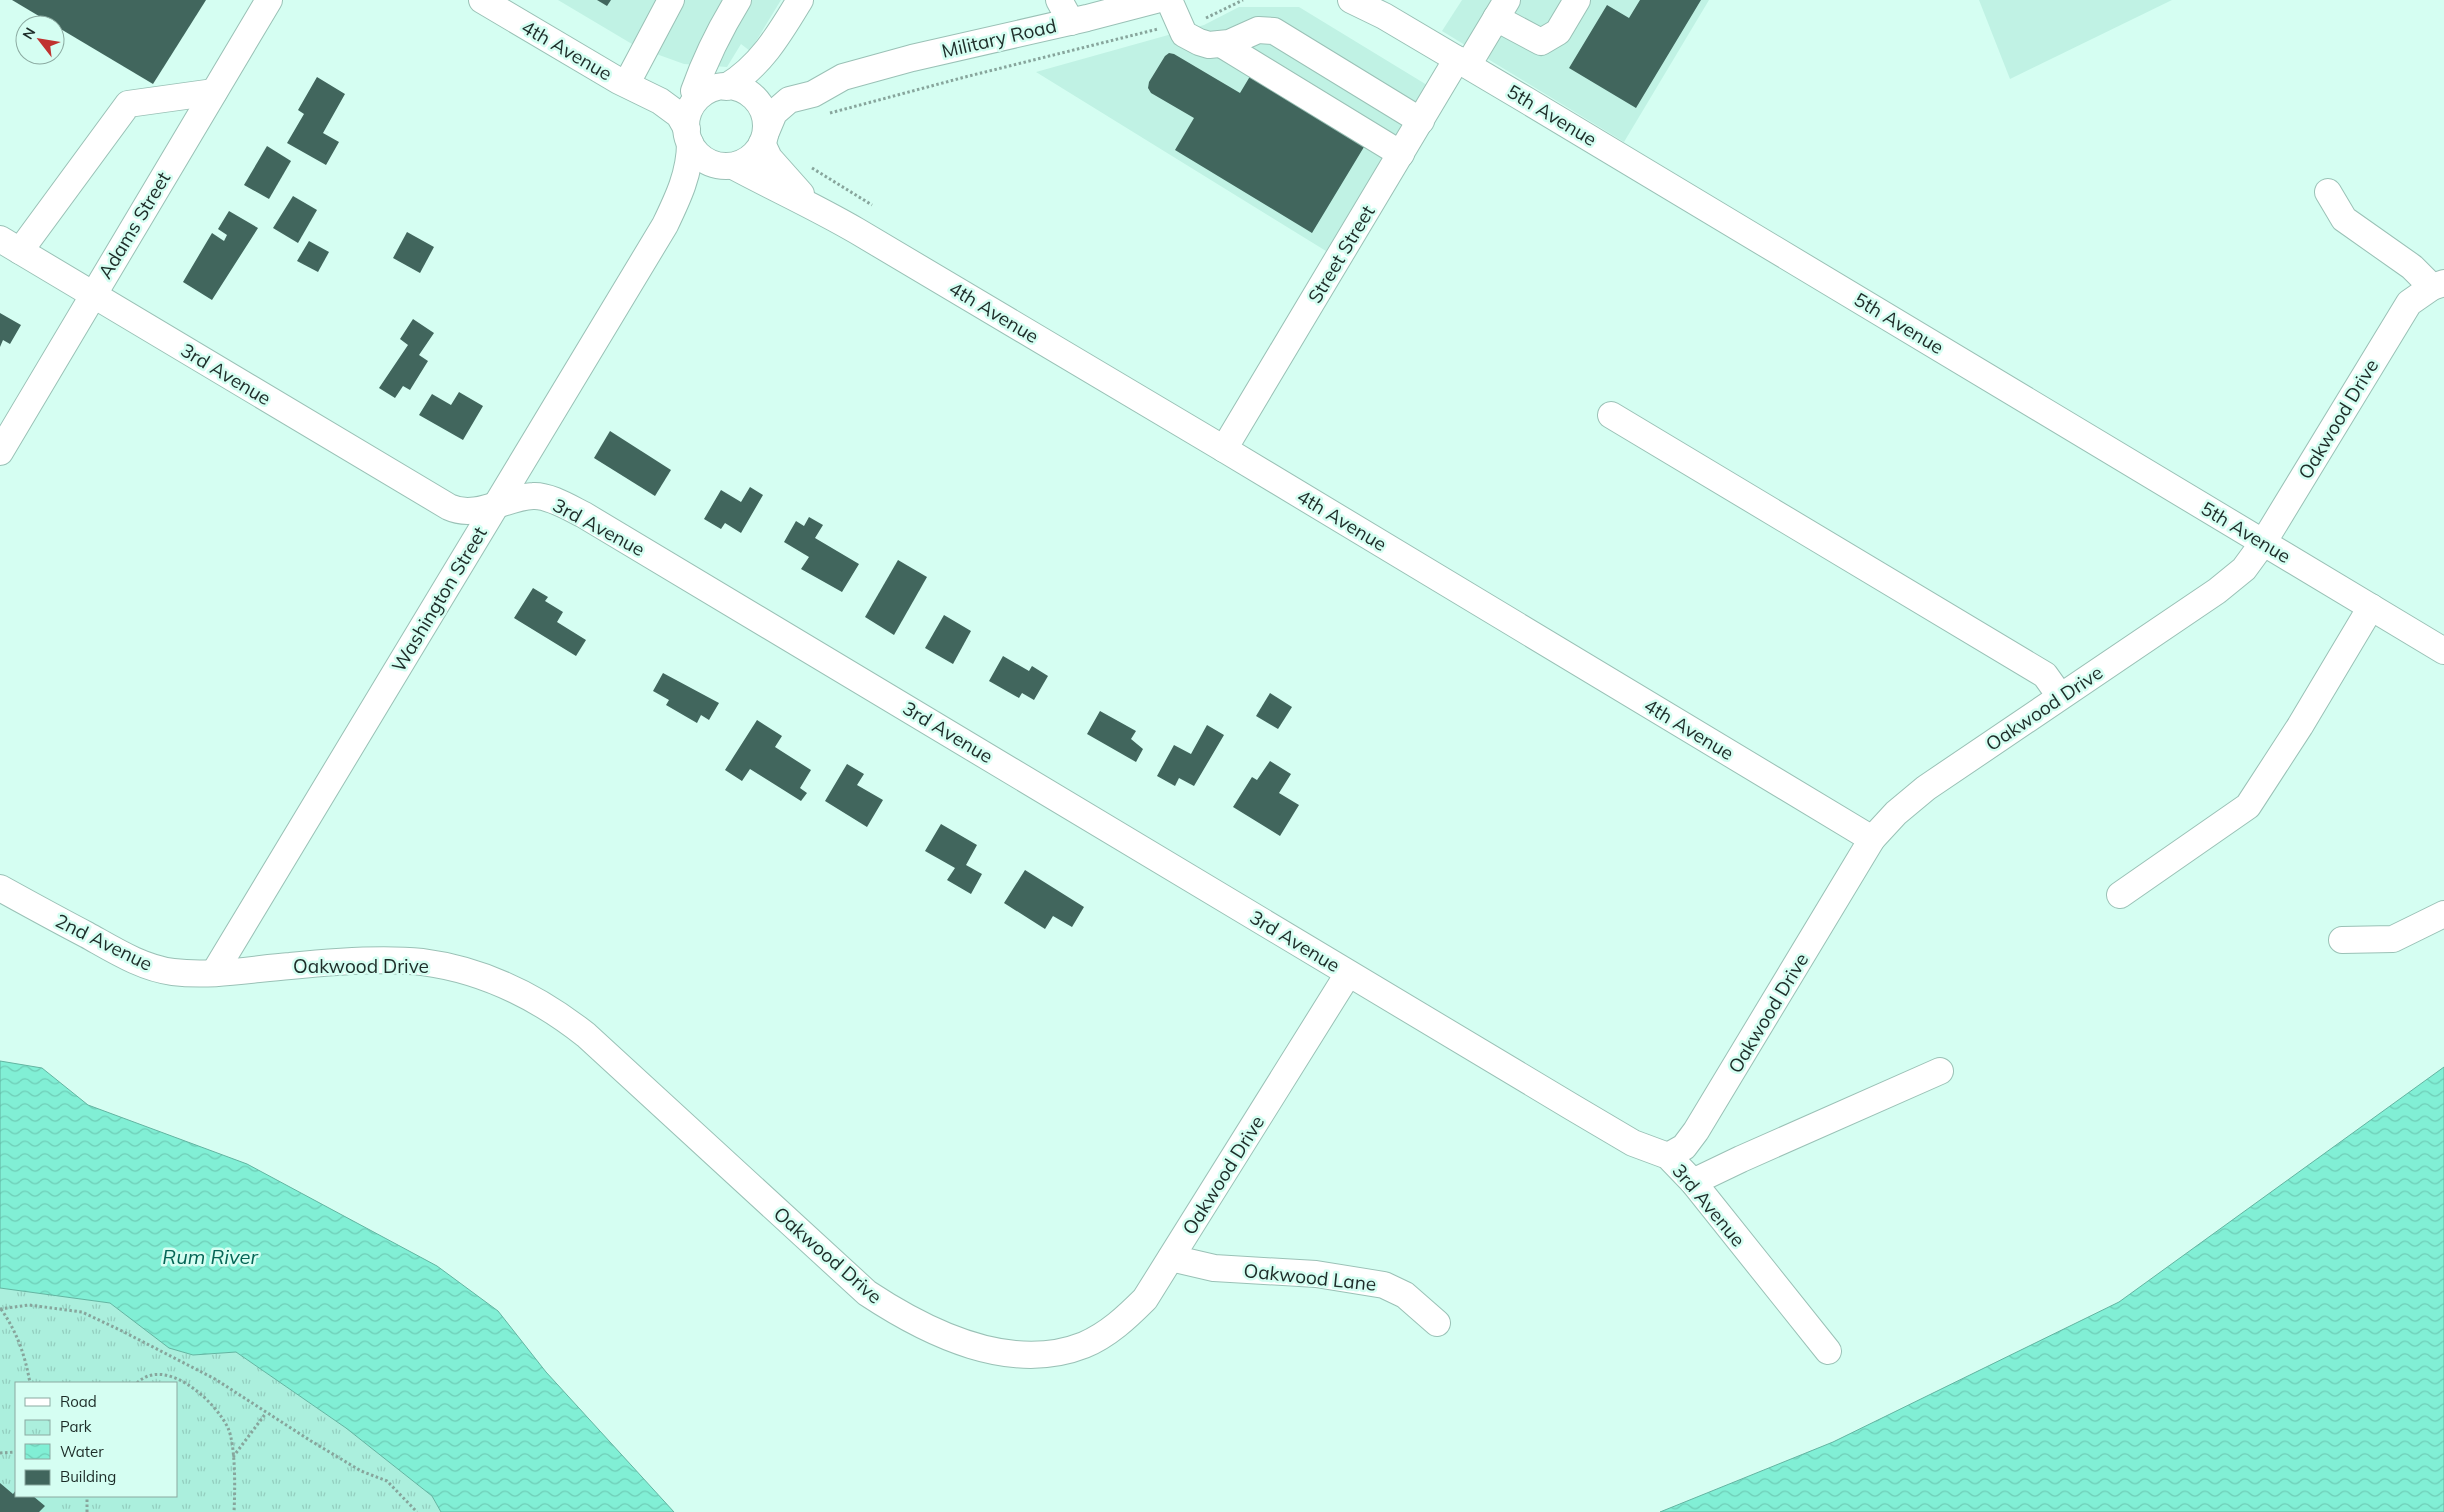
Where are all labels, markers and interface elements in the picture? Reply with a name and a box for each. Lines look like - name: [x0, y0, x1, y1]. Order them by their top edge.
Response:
- street label: Military Road: [939, 13, 1059, 63]
- north arrow: [15, 15, 65, 65]
- street label: 4th Avenue: [518, 15, 616, 85]
- text: N: [18, 24, 39, 42]
- street label: 5th Avenue: [1503, 79, 1601, 151]
- street label: Adams Street: [93, 167, 175, 283]
- street label: Street Street: [1302, 200, 1380, 307]
- street label: 4th Avenue: [945, 276, 1043, 348]
- street label: 5th Avenue: [1850, 287, 1948, 359]
- street label: 3rd Avenue: [177, 338, 275, 410]
- street label: Oakwood Drive: [2293, 355, 2383, 483]
- street label: 4th Avenue: [1293, 484, 1391, 556]
- street label: 3rd Avenue: [549, 493, 649, 561]
- street label: 5th Avenue: [2197, 496, 2295, 568]
- street label: Washington Street: [386, 522, 492, 676]
- street label: Oakwood Drive: [1981, 660, 2107, 756]
- street label: 4th Avenue: [1640, 693, 1738, 765]
- street label: 3rd Avenue: [899, 696, 997, 768]
- street label: 3rd Avenue: [1246, 905, 1344, 977]
- street label: 2nd Avenue: [52, 908, 156, 976]
- street label: Oakwood Drive: [1723, 949, 1813, 1077]
- street label: Oakwood Drive: [293, 954, 429, 978]
- street label: Oakwood Drive: [1177, 1111, 1269, 1239]
- street label: 3rd Avenue: [1667, 1159, 1751, 1251]
- street label: Oakwood Drive: [769, 1201, 887, 1309]
- water label: Rum River: [162, 1244, 258, 1269]
- street label: Oakwood Lane: [1243, 1258, 1377, 1296]
- legend: [15, 1382, 178, 1497]
- text: Road: [60, 1392, 97, 1411]
- text: Park: [60, 1417, 92, 1436]
- text: Water: [60, 1442, 104, 1461]
- text: Building: [60, 1467, 116, 1486]

